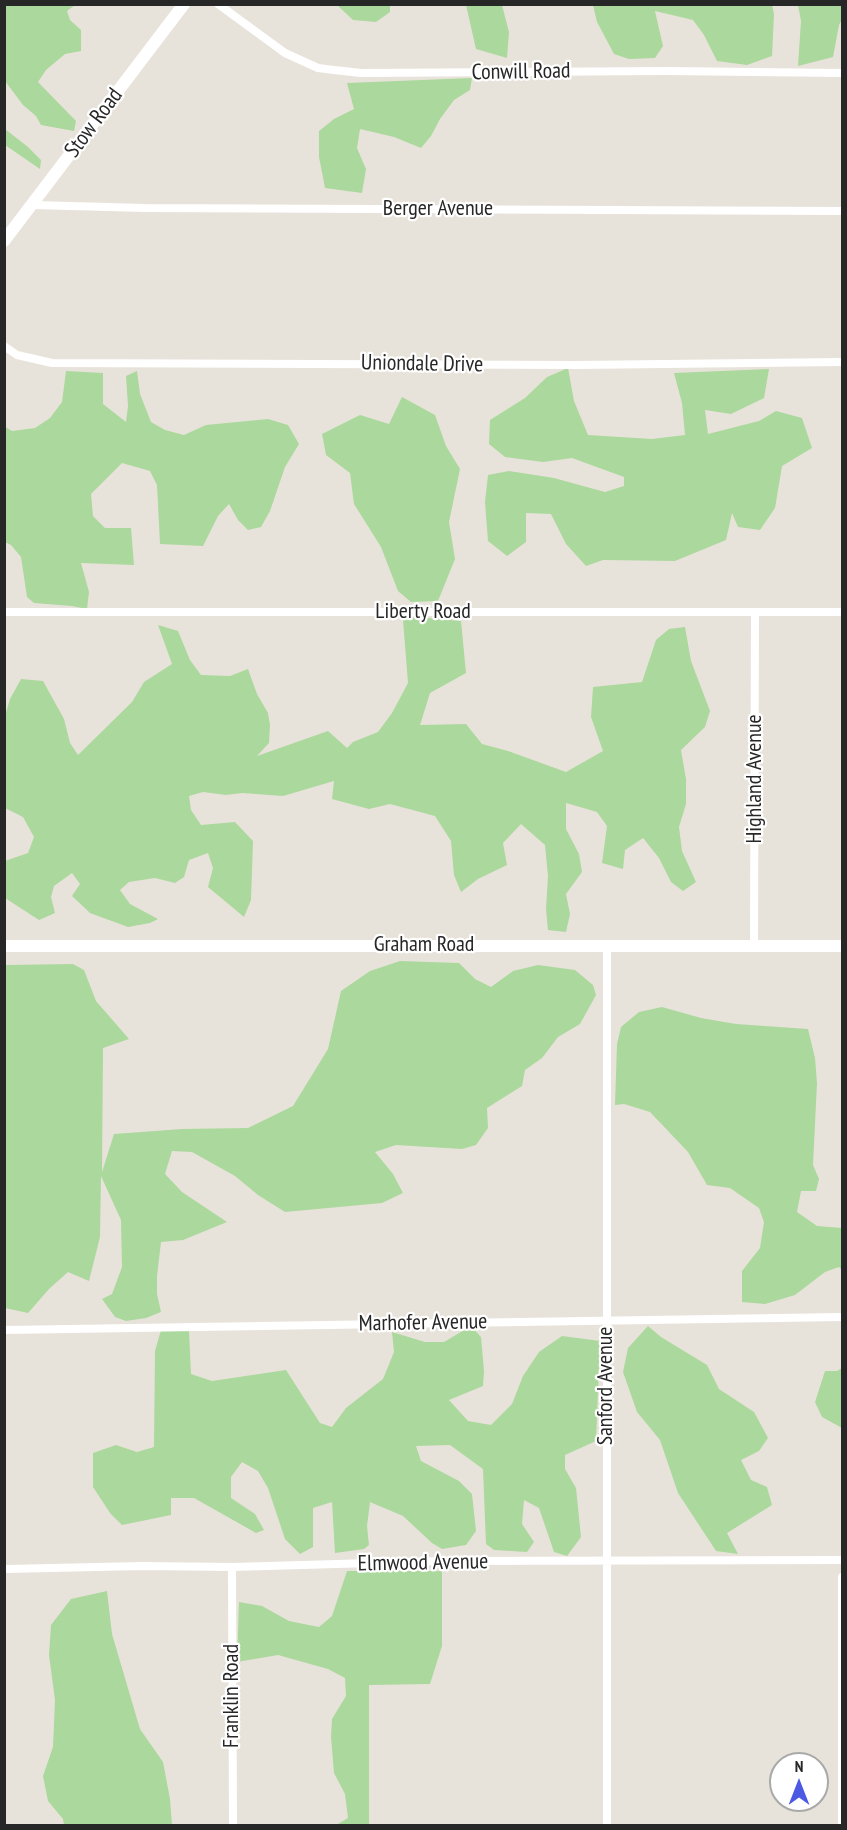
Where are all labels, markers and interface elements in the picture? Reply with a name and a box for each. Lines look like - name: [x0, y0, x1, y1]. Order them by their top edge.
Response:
- street label: Conwill Road: [471, 58, 571, 86]
- street label: Stow Road: [59, 83, 129, 163]
- street label: Berger Avenue: [383, 196, 493, 222]
- street label: Uniondale Drive: [361, 350, 483, 378]
- street label: Liberty Road: [375, 599, 471, 625]
- street label: Highland Avenue: [742, 714, 768, 844]
- street label: Graham Road: [374, 932, 474, 958]
- street label: Marhofer Avenue: [358, 1309, 488, 1337]
- street label: Sanford Avenue: [593, 1327, 619, 1445]
- street label: Elmwood Avenue: [358, 1549, 488, 1577]
- street label: Franklin Road: [219, 1644, 245, 1748]
- north arrow: [769, 1752, 829, 1812]
- text: N: [795, 1756, 803, 1776]

